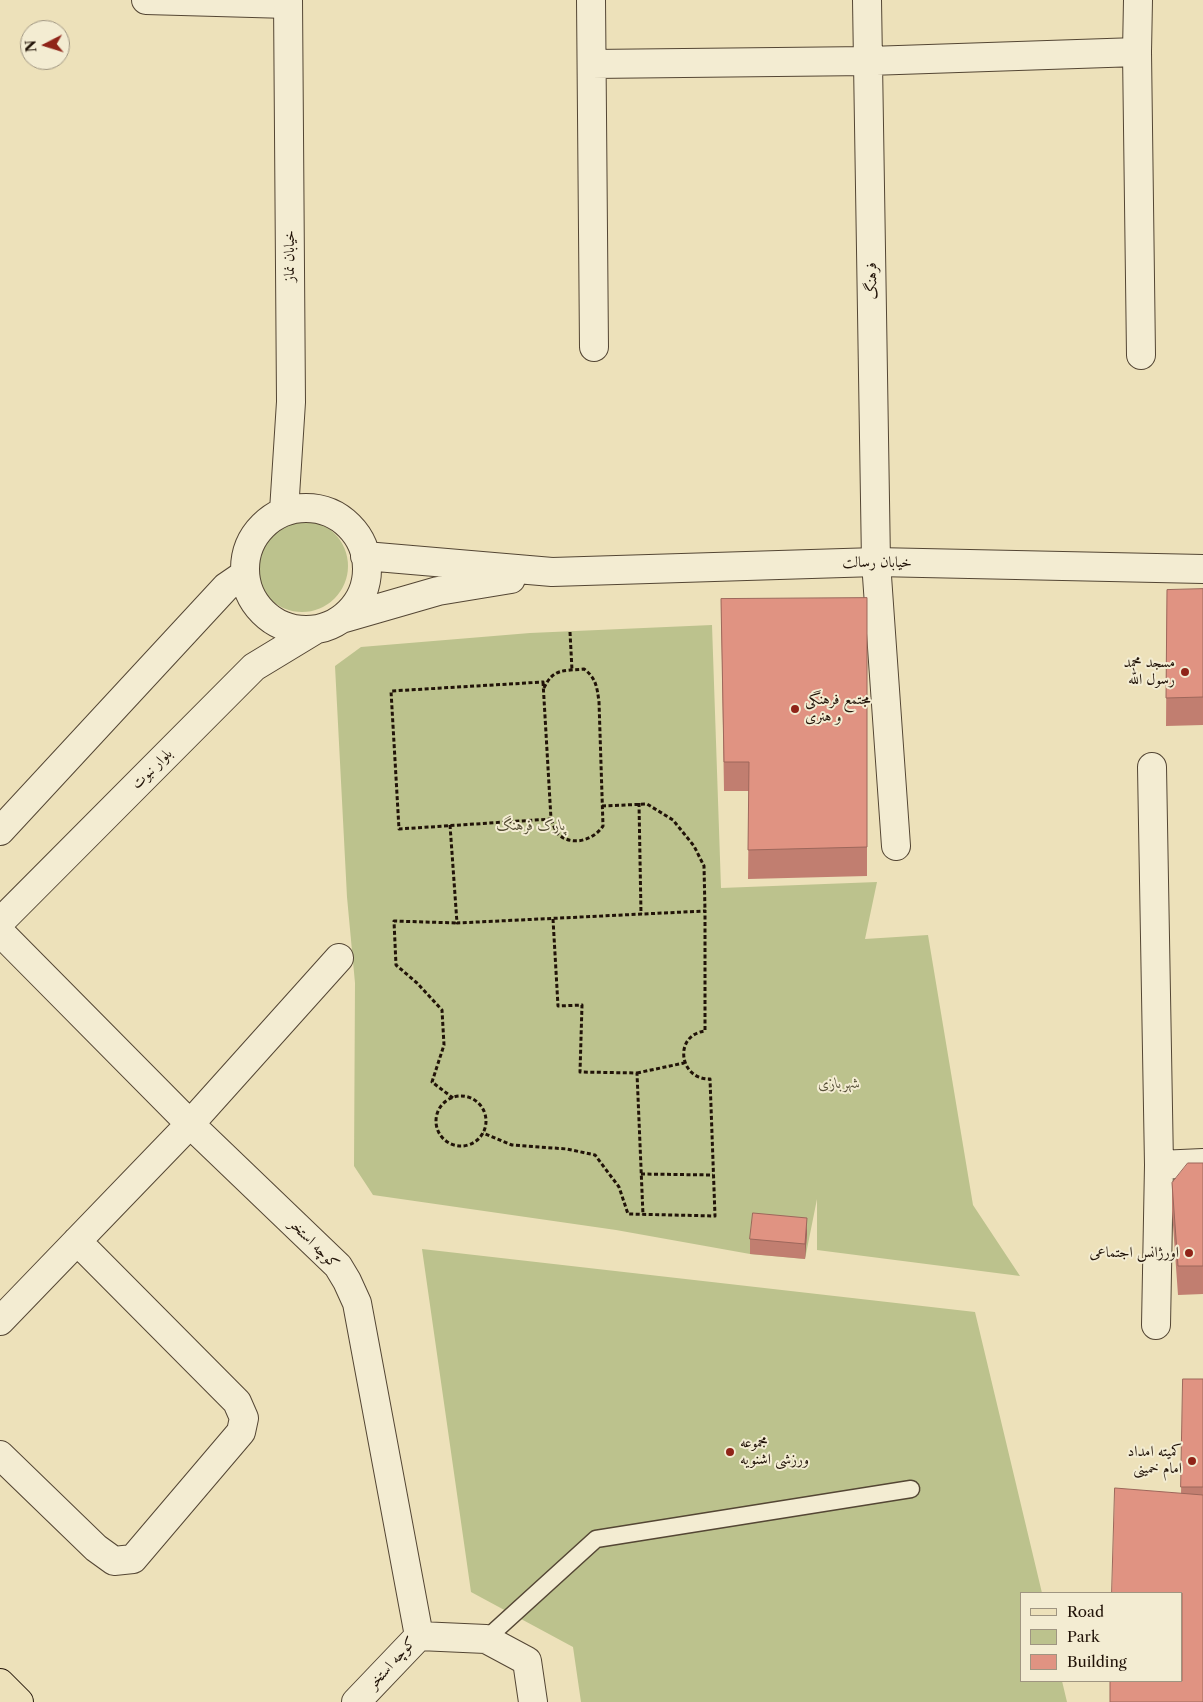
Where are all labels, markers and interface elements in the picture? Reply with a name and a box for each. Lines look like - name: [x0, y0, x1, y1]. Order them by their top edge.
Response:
- north arrow: [20, 20, 70, 70]
- text: N: [22, 39, 41, 53]
- street label: خیابان نماز: [281, 230, 299, 282]
- street label: فرهنگ: [863, 262, 881, 300]
- street label: خیابان رسالت: [842, 554, 912, 572]
- place label: مسجد محمد رسول الله: [1124, 654, 1175, 689]
- marker: مسجد محمد رسول الله: [1179, 666, 1191, 678]
- place label: مجتمع فرهنگی و هنری: [805, 691, 870, 726]
- marker: مجتمع فرهنگی و هنری: [789, 703, 801, 715]
- street label: بلوار نبوت: [128, 745, 176, 793]
- park label: پارک فرهنگ: [496, 817, 566, 835]
- park label: شهربازی: [818, 1075, 860, 1093]
- street label: کوچه استخر: [285, 1215, 343, 1273]
- place label: اورژانس اجتماعی: [1090, 1244, 1179, 1262]
- marker: اورژانس اجتماعی: [1183, 1247, 1195, 1259]
- place label: مجموعه ورزشی اشنویه: [740, 1434, 809, 1469]
- place label: کمیته امداد امام خمینی: [1127, 1443, 1182, 1478]
- marker: مجموعه ورزشی اشنویه: [724, 1446, 736, 1458]
- marker: کمیته امداد امام خمینی: [1186, 1455, 1198, 1467]
- legend: [1020, 1592, 1183, 1682]
- text: Road: [1067, 1602, 1104, 1621]
- text: Park: [1067, 1627, 1100, 1646]
- street label: کوچه استخر: [364, 1633, 420, 1693]
- text: Building: [1067, 1652, 1127, 1671]

